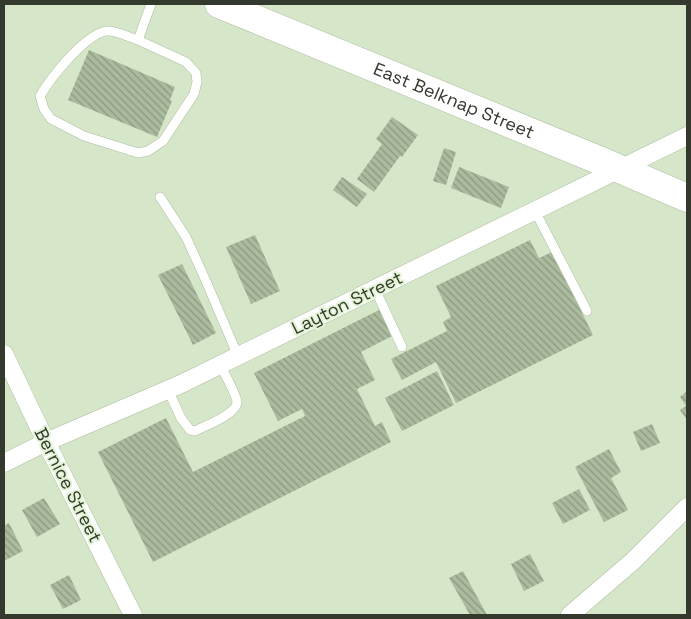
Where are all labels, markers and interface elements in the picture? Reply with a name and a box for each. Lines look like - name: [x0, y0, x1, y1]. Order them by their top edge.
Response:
- street label: East Belknap Street: [370, 57, 538, 143]
- street label: Layton Street: [287, 266, 406, 339]
- street label: Bernice Street: [30, 423, 107, 546]

